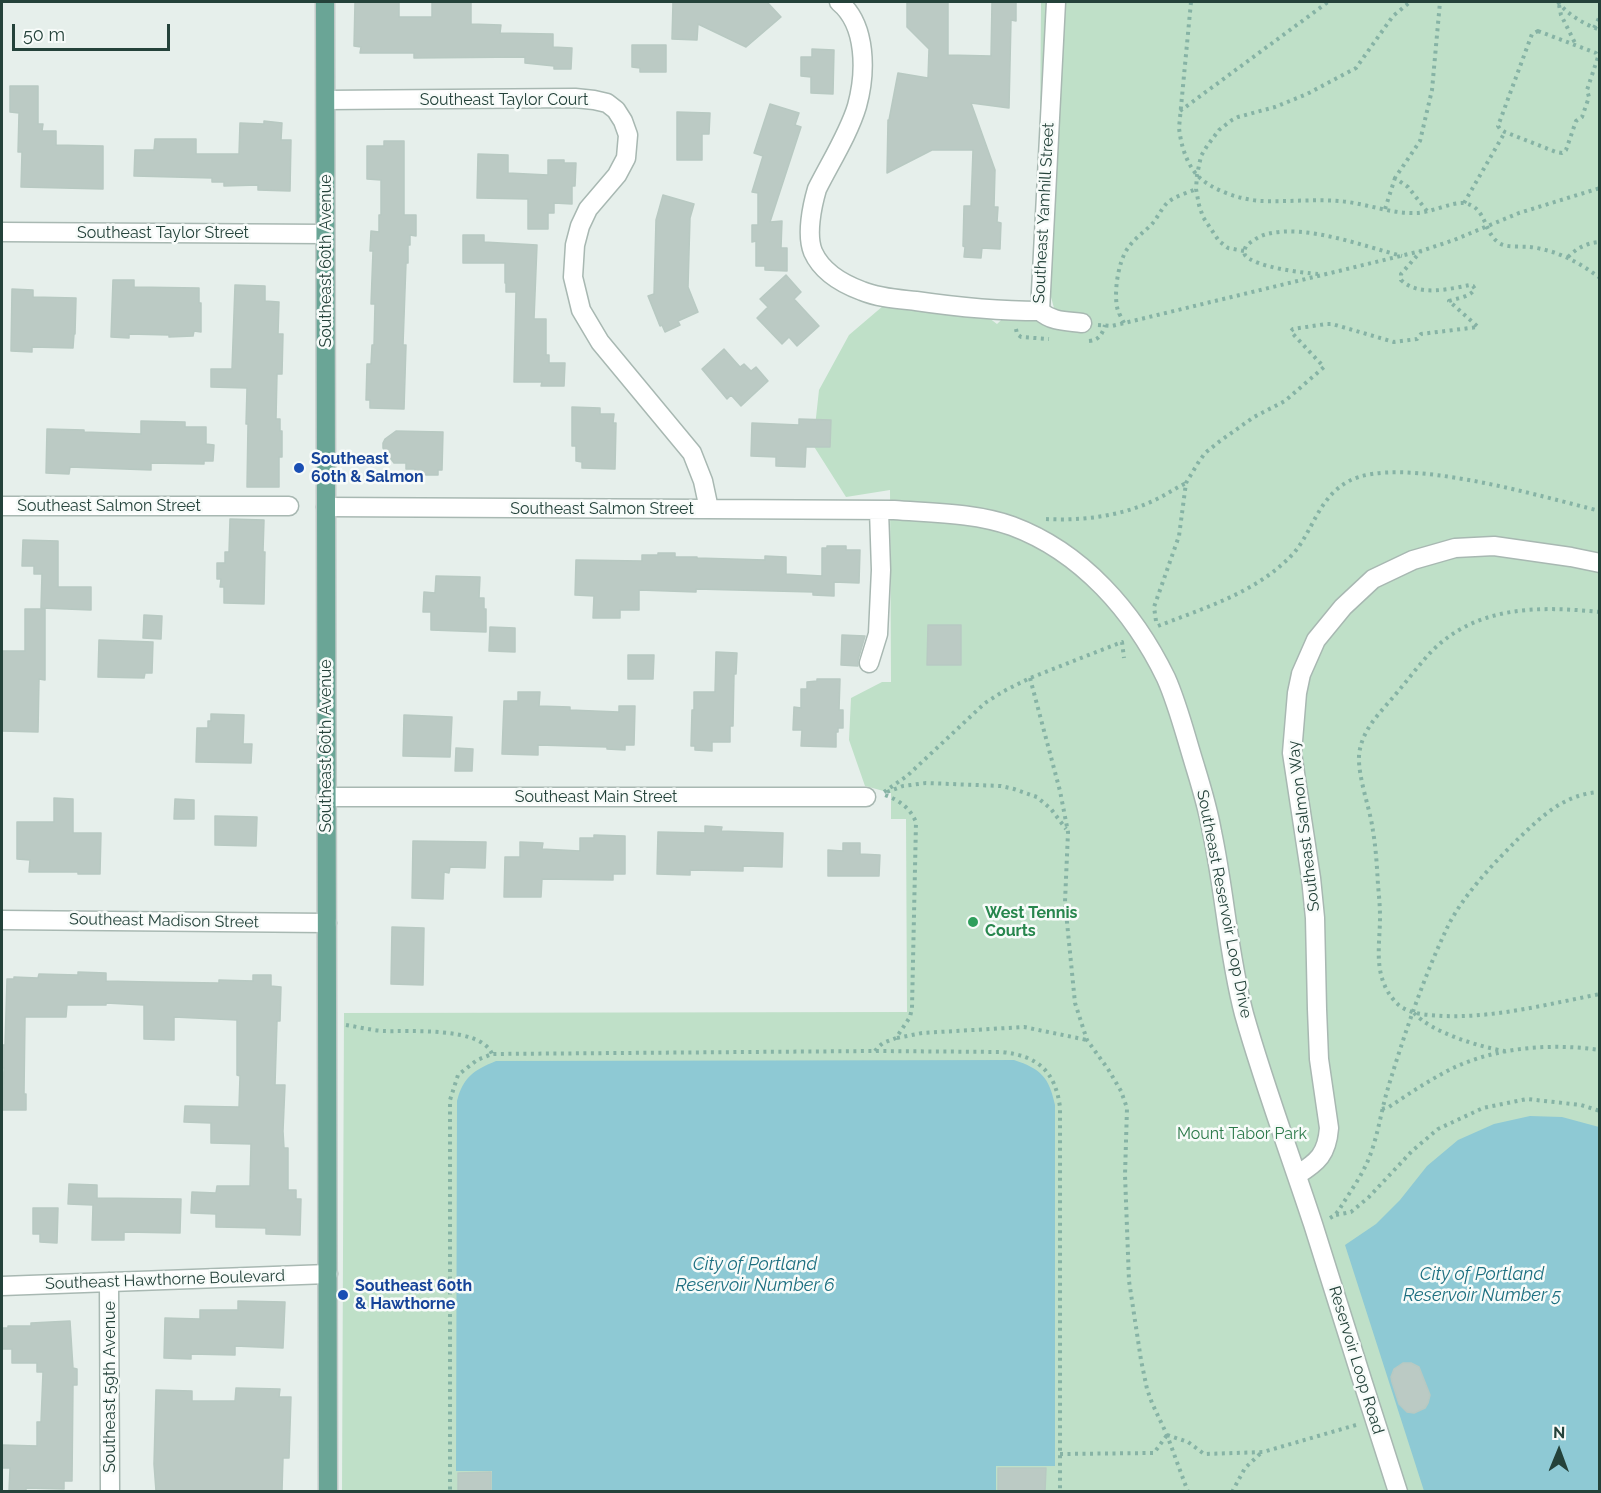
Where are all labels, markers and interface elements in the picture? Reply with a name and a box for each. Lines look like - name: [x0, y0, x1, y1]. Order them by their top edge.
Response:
- scale bar: [15, 12, 172, 50]
- text: 50 m: [23, 24, 65, 45]
- street label: Southeast Taylor Court: [420, 90, 588, 110]
- street label: Southeast Yamhill Street: [1030, 122, 1058, 304]
- street label: Southeast 60th Avenue: [316, 174, 336, 348]
- street label: Southeast Taylor Street: [77, 223, 249, 243]
- place label: Southeast 60th & Salmon: [311, 449, 424, 487]
- marker: Southeast 60th & Salmon: [292, 461, 306, 475]
- street label: Southeast Salmon Street: [17, 496, 201, 516]
- street label: Southeast Salmon Street: [510, 499, 694, 519]
- street label: Southeast 60th Avenue: [316, 659, 336, 833]
- street label: Southeast Salmon Way: [1284, 739, 1324, 913]
- street label: Southeast Main Street: [515, 787, 677, 807]
- street label: Southeast Reservoir Loop Drive: [1192, 788, 1256, 1020]
- place label: West Tennis Courts: [985, 903, 1077, 941]
- street label: Southeast Madison Street: [69, 910, 259, 932]
- marker: West Tennis Courts: [966, 915, 980, 929]
- park label: Mount Tabor Park: [1177, 1124, 1307, 1144]
- water label: City of Portland Reservoir Number 6: [675, 1254, 835, 1296]
- water label: City of Portland Reservoir Number 5: [1403, 1264, 1561, 1306]
- street label: Southeast Hawthorne Boulevard: [45, 1266, 285, 1294]
- place label: Southeast 60th & Hawthorne: [355, 1276, 472, 1314]
- street label: Reservoir Loop Road: [1324, 1284, 1388, 1436]
- marker: Southeast 60th & Hawthorne: [336, 1288, 350, 1302]
- street label: Southeast 59th Avenue: [100, 1301, 120, 1473]
- north arrow: [1529, 1421, 1589, 1481]
- text: N: [1553, 1423, 1566, 1442]

